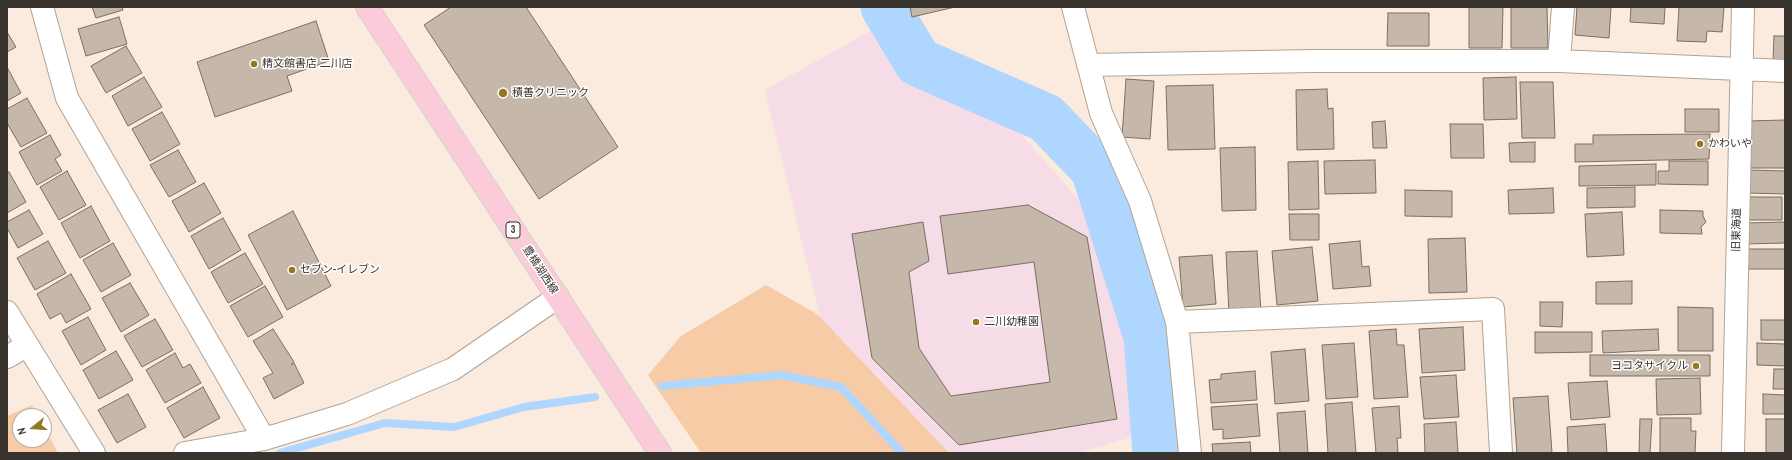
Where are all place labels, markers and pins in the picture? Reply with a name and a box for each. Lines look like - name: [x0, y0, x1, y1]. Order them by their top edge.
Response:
- place label: 精文館書店 二川店: [262, 57, 353, 71]
- marker: 精文館書店 二川店: [249, 59, 259, 69]
- place label: 積善クリニック: [512, 86, 589, 100]
- marker: 積善クリニック: [497, 87, 509, 99]
- place label: かわいや: [1708, 137, 1752, 151]
- marker: かわいや: [1695, 139, 1705, 149]
- place label: セブン-イレブン: [300, 263, 380, 277]
- marker: セブン-イレブン: [287, 265, 297, 275]
- place label: 二川幼稚園: [984, 315, 1039, 329]
- marker: 二川幼稚園: [971, 317, 981, 327]
- place label: ヨコタサイクル: [1611, 359, 1688, 373]
- marker: ヨコタサイクル: [1691, 361, 1701, 371]

